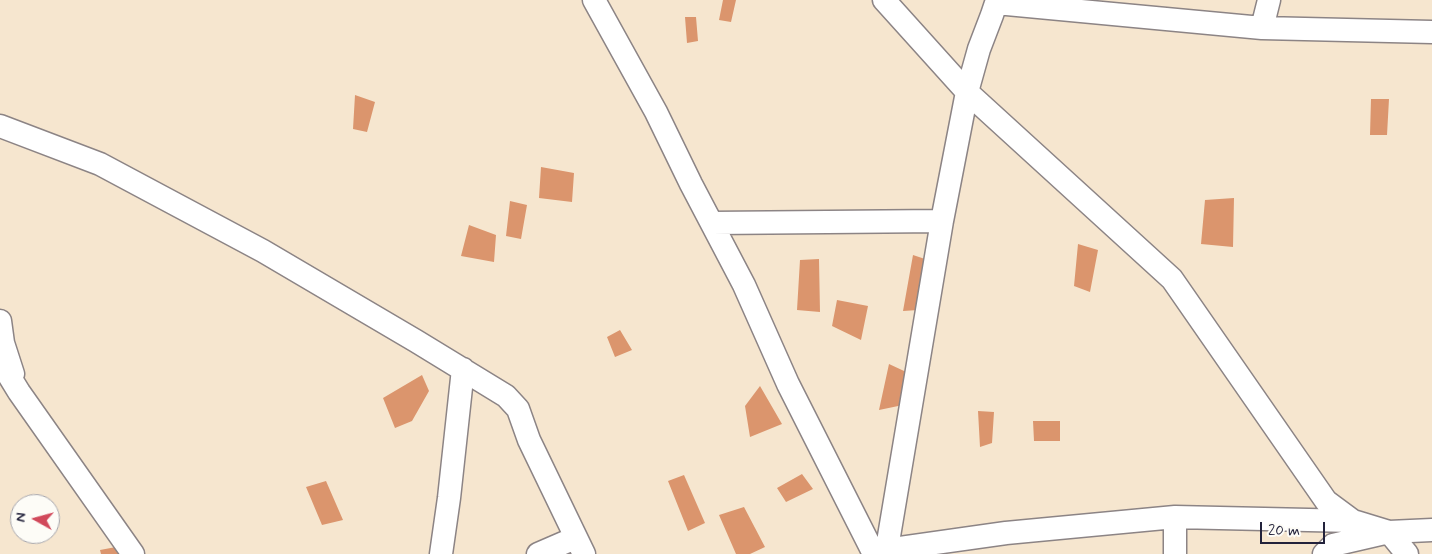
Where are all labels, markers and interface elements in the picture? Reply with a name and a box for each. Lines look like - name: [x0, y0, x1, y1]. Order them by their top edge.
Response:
- north arrow: [10, 494, 60, 544]
- text: N: [12, 512, 31, 523]
- scale bar: [1262, 512, 1327, 544]
- text: 20 m: [1268, 521, 1300, 541]

